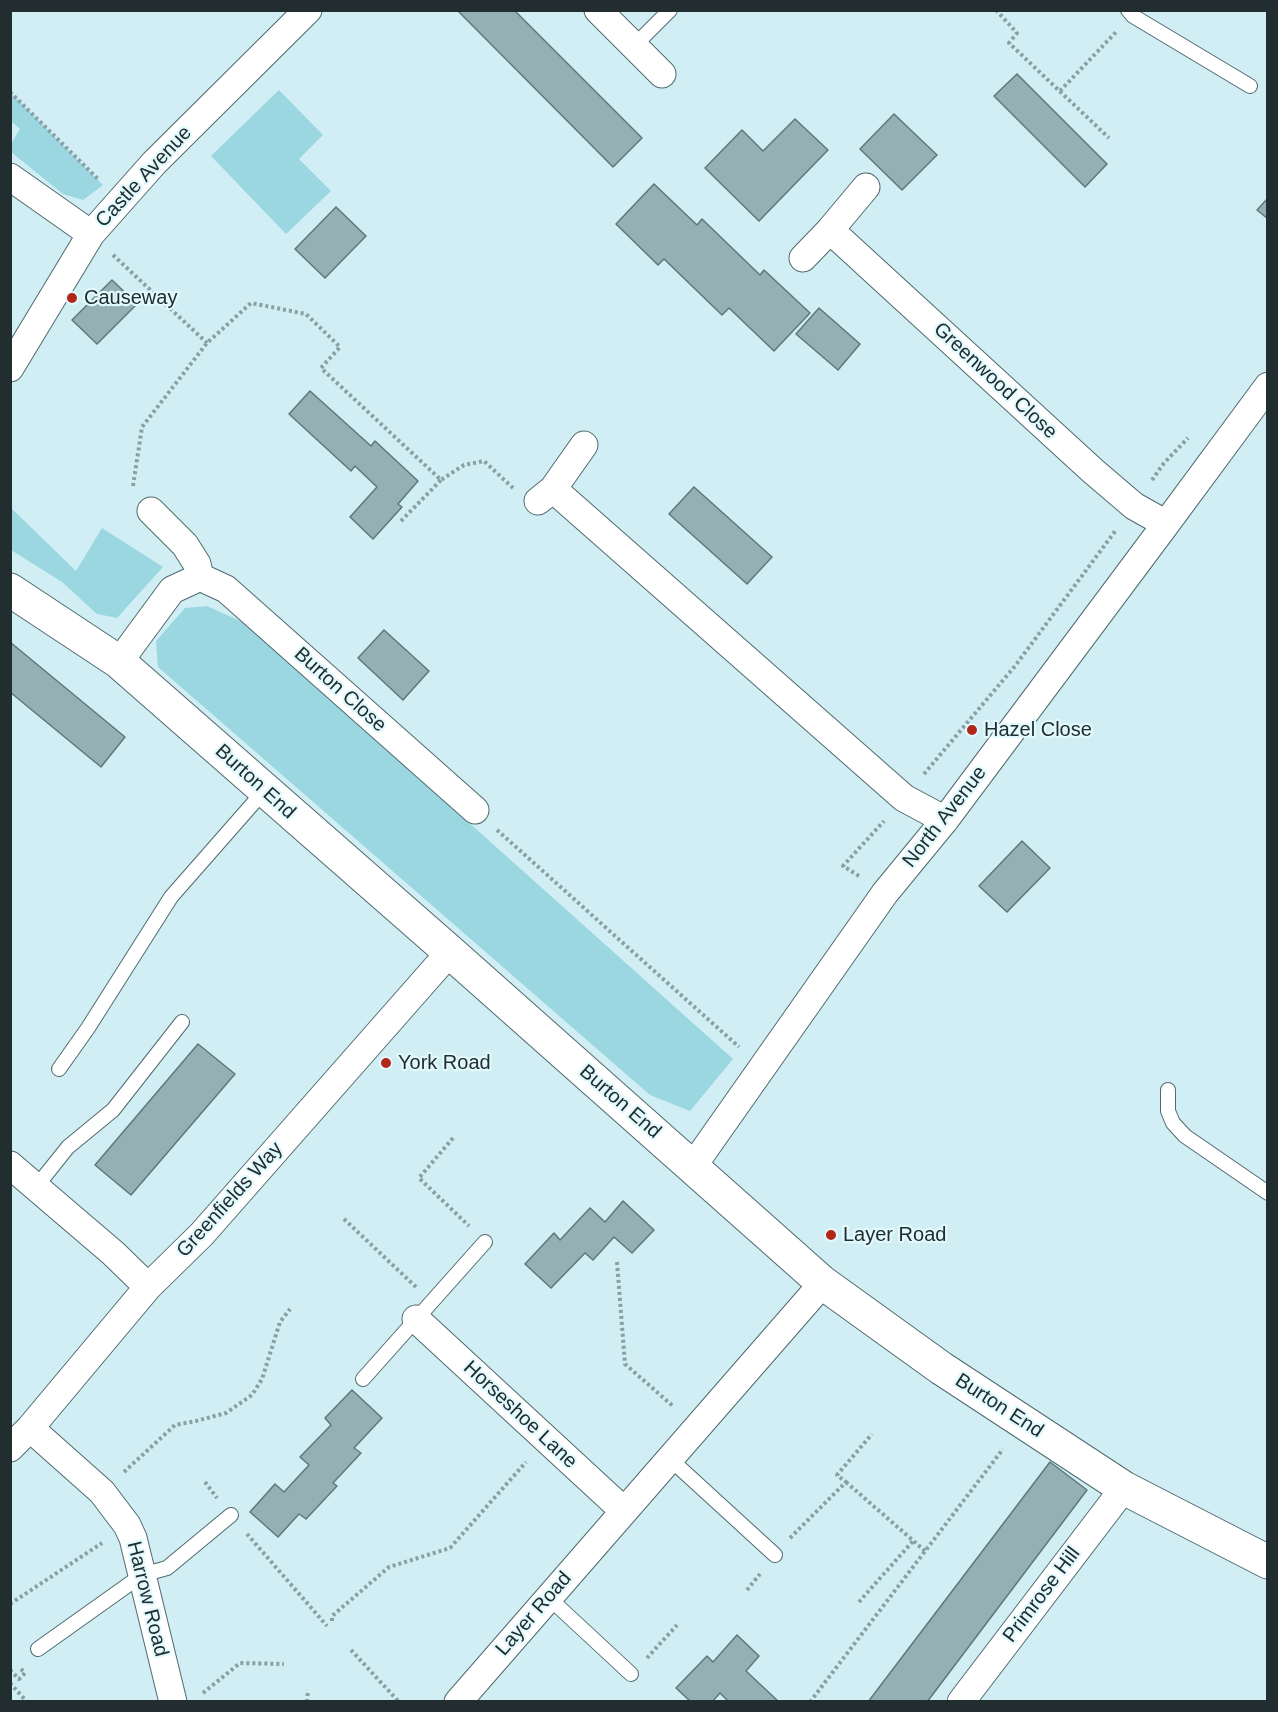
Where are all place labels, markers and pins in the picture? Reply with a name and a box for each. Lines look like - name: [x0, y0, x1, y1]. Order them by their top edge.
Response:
- place label: Causeway: [84, 286, 177, 310]
- marker: Causeway: [65, 291, 79, 305]
- place label: Hazel Close: [984, 718, 1092, 742]
- marker: Hazel Close: [965, 723, 979, 737]
- place label: York Road: [398, 1051, 491, 1075]
- marker: York Road: [379, 1056, 393, 1070]
- place label: Layer Road: [843, 1223, 946, 1247]
- marker: Layer Road: [824, 1228, 838, 1242]

